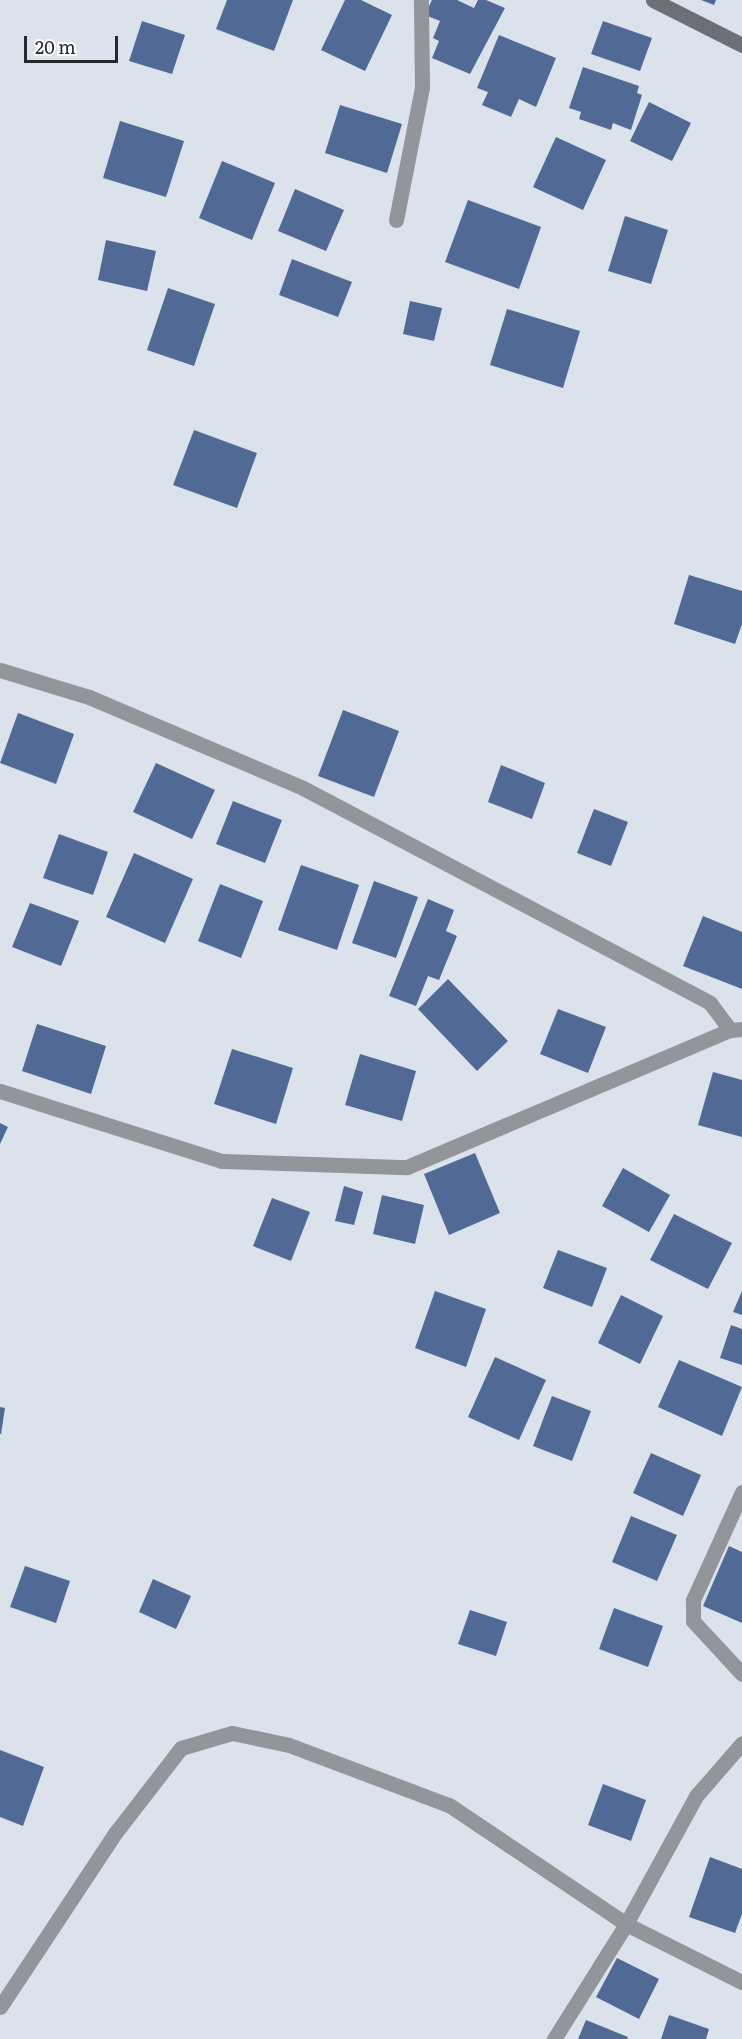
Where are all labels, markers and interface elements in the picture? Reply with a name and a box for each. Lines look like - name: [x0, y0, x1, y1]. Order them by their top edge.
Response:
- scale bar: [27, 24, 122, 62]
- text: 20 m: [35, 33, 76, 60]

